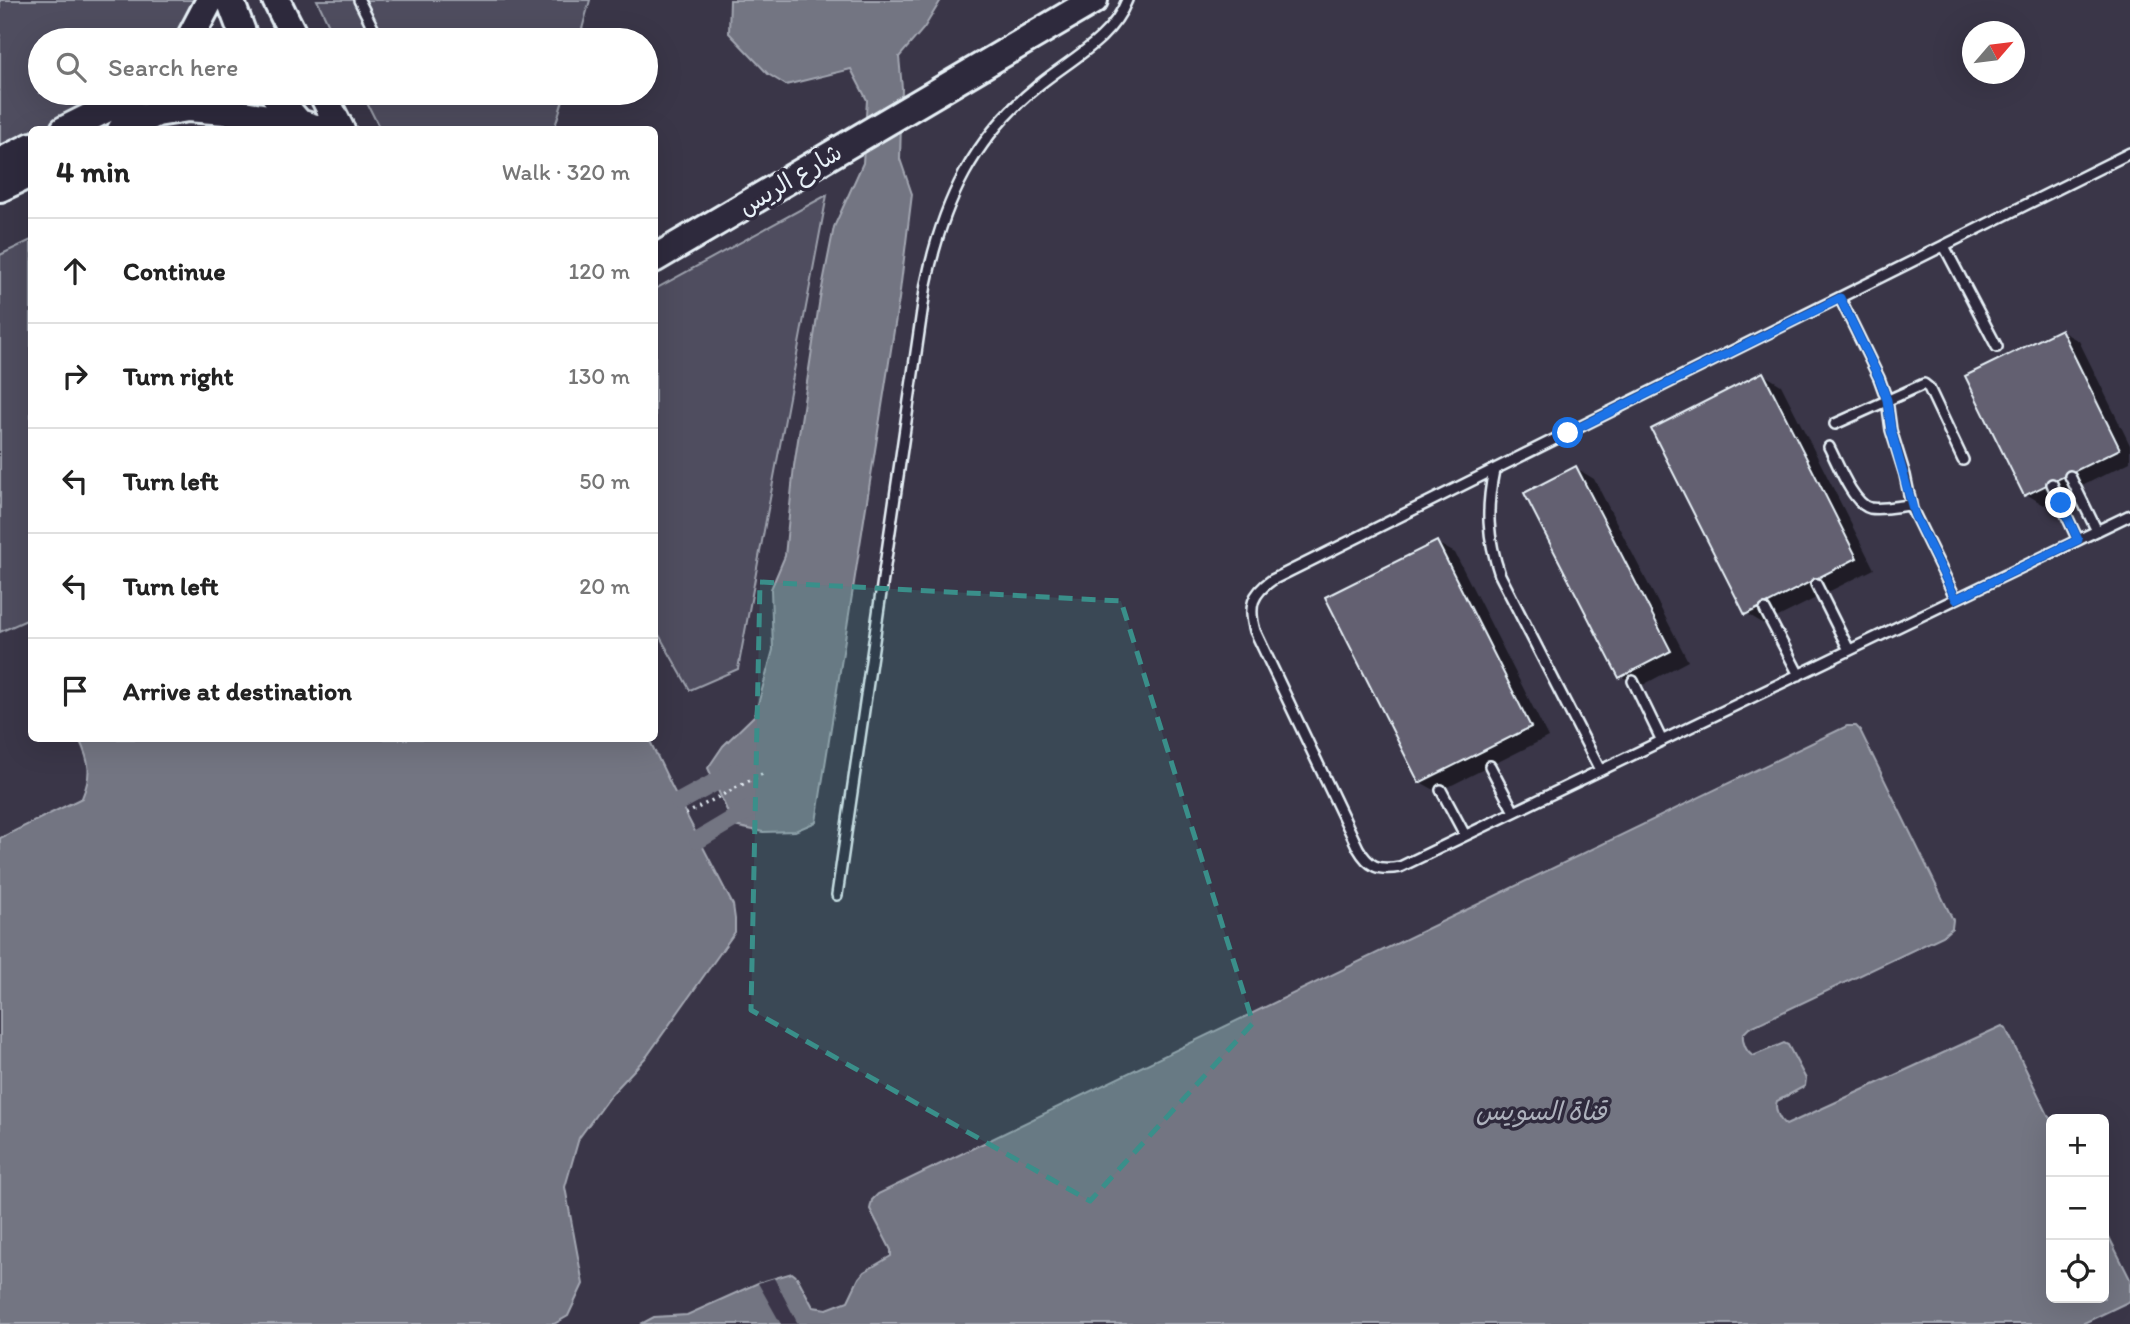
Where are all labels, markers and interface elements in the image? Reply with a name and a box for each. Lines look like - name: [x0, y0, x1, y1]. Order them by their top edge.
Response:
- north arrow: [1962, 21, 2025, 84]
- search box: [28, 28, 658, 105]
- icon: search: [52, 48, 90, 86]
- text: Search here: [108, 51, 238, 83]
- street label: شارع الريس: [733, 137, 848, 224]
- text: 4 min: [56, 153, 130, 190]
- text: Walk · 320 m: [502, 158, 630, 186]
- icon: ahead: [56, 252, 94, 290]
- text: Continue: [123, 255, 226, 287]
- text: 120 m: [569, 257, 630, 285]
- icon: right: [56, 357, 94, 395]
- text: Turn right: [123, 360, 234, 392]
- text: 130 m: [568, 362, 630, 390]
- route start: [1552, 417, 1583, 448]
- icon: left: [56, 462, 94, 500]
- text: Turn left: [123, 465, 219, 497]
- text: 50 m: [579, 467, 630, 495]
- route end: [2045, 487, 2076, 518]
- icon: left: [56, 567, 94, 605]
- text: Turn left: [123, 570, 219, 602]
- text: 20 m: [579, 572, 630, 600]
- icon: arrive: [56, 672, 94, 710]
- text: Arrive at destination: [123, 675, 352, 707]
- water label: قناة السويس: [1475, 1095, 1609, 1128]
- map controls: [2046, 1114, 2109, 1303]
- button: +: [2046, 1114, 2109, 1177]
- button: −: [2046, 1177, 2109, 1240]
- button: locate: [2046, 1240, 2109, 1303]

